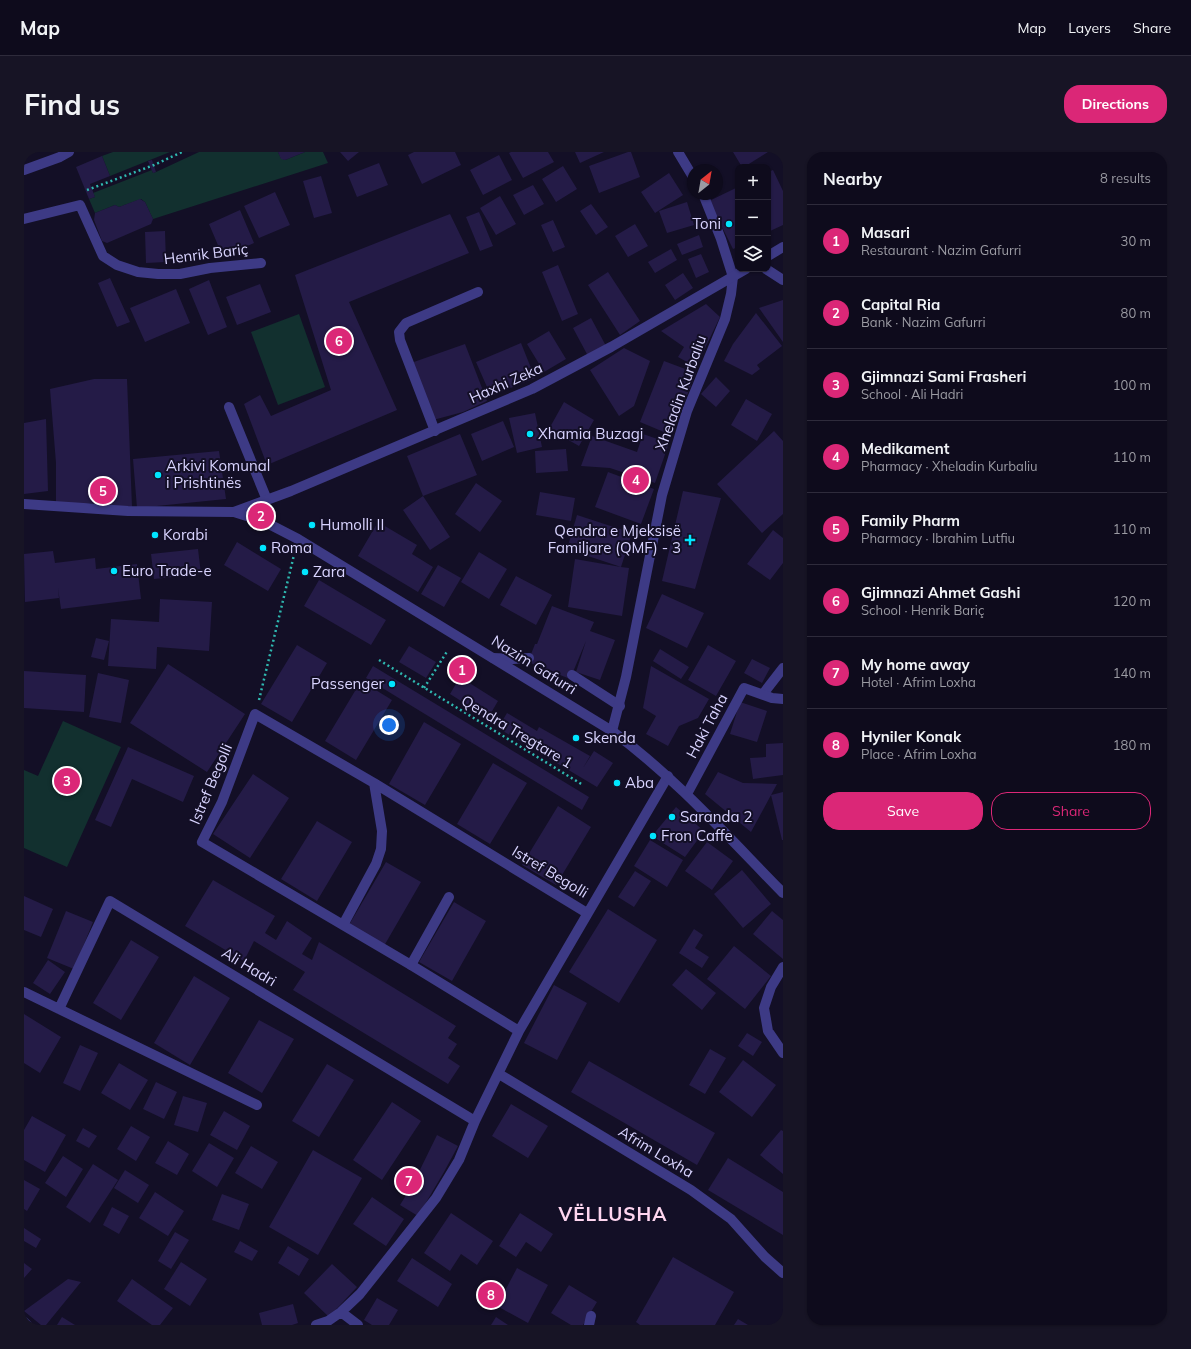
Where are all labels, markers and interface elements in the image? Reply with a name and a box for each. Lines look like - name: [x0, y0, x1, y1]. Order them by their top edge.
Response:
- text: Map: [20, 16, 60, 40]
- text: Map: [1017, 19, 1046, 37]
- text: Layers: [1068, 19, 1111, 37]
- text: Share: [1133, 19, 1171, 37]
- button: Directions: [1064, 85, 1167, 123]
- text: Find us: [24, 87, 120, 122]
- north arrow: [687, 164, 723, 200]
- map controls: [735, 164, 771, 272]
- button: +: [735, 164, 771, 200]
- text: Nearby: [823, 168, 882, 189]
- text: 8 results: [1100, 170, 1151, 186]
- button: −: [735, 200, 771, 236]
- place label: Toni: [692, 214, 721, 233]
- marker: Toni: [724, 219, 734, 229]
- text: Masari: [861, 223, 910, 242]
- text: 1: [832, 233, 840, 249]
- text: 30 m: [1121, 233, 1151, 249]
- button: layers: [735, 236, 771, 272]
- street label: Henrik Bariç: [163, 239, 249, 268]
- text: Restaurant · Nazim Gafurri: [861, 242, 1021, 258]
- text: Capital Ria: [861, 295, 940, 314]
- text: 2: [832, 305, 840, 321]
- text: 80 m: [1121, 305, 1151, 321]
- text: Bank · Nazim Gafurri: [861, 314, 986, 330]
- pin: 6: [326, 326, 352, 356]
- street label: Xheladin Kurbaliu: [651, 332, 710, 453]
- street label: Haxhi Zeka: [466, 358, 545, 407]
- text: Gjimnazi Sami Frasheri: [861, 367, 1026, 386]
- text: 3: [832, 377, 840, 393]
- text: 100 m: [1113, 377, 1151, 393]
- text: School · Ali Hadri: [861, 386, 963, 402]
- place label: Xhamia Buzagi: [538, 424, 643, 443]
- marker: Xhamia Buzagi: [525, 429, 535, 439]
- text: Medikament: [861, 439, 949, 458]
- text: 4: [832, 449, 840, 465]
- text: 110 m: [1113, 449, 1151, 465]
- place label: Arkivi Komunal i Prishtinës: [166, 456, 270, 492]
- text: Pharmacy · Xheladin Kurbaliu: [861, 458, 1038, 474]
- pin: 4: [623, 465, 649, 495]
- marker: Arkivi Komunal i Prishtinës: [153, 470, 163, 480]
- pin: 5: [90, 476, 116, 506]
- pin: 2: [248, 501, 274, 531]
- text: Family Pharm: [861, 511, 960, 530]
- place label: Humolli II: [320, 515, 384, 534]
- marker: Humolli II: [307, 520, 317, 530]
- place label: Qendra e Mjeksisë Familjare (QMF) - 3: [548, 521, 681, 557]
- text: 5: [832, 521, 840, 537]
- text: 110 m: [1113, 521, 1151, 537]
- place label: Korabi: [163, 525, 208, 544]
- marker: Korabi: [150, 530, 160, 540]
- text: Pharmacy · Ibrahim Lutfiu: [861, 530, 1015, 546]
- marker: Qendra e Mjeksisë Familjare (QMF) - 3: [684, 534, 696, 546]
- place label: Roma: [271, 538, 312, 557]
- marker: Roma: [258, 543, 268, 553]
- place label: Euro Trade-e: [122, 561, 212, 580]
- place label: Zara: [313, 562, 345, 581]
- marker: Euro Trade-e: [109, 566, 119, 576]
- marker: Zara: [300, 567, 310, 577]
- text: Gjimnazi Ahmet Gashi: [861, 583, 1020, 602]
- text: 6: [832, 593, 840, 609]
- text: 120 m: [1113, 593, 1151, 609]
- text: School · Henrik Bariç: [861, 602, 984, 618]
- street label: Nazim Gafurri: [488, 631, 580, 698]
- pin: 1: [449, 655, 475, 685]
- text: My home away: [861, 655, 970, 674]
- text: 7: [832, 665, 840, 681]
- text: 140 m: [1113, 665, 1151, 681]
- place label: Passenger: [311, 674, 385, 693]
- text: Hotel · Afrim Loxha: [861, 674, 976, 690]
- marker: Passenger: [387, 679, 397, 689]
- street label: Haki Taha: [682, 690, 731, 761]
- street label: Qendra Tregtare 1: [458, 691, 577, 772]
- your location: [379, 715, 399, 735]
- text: Hyniler Konak: [861, 727, 961, 746]
- place label: Skenda: [584, 728, 636, 747]
- marker: Skenda: [571, 733, 581, 743]
- text: 8: [832, 737, 840, 753]
- text: 180 m: [1113, 737, 1151, 753]
- street label: Istref Begolli: [185, 741, 236, 827]
- text: Place · Afrim Loxha: [861, 746, 977, 762]
- pin: 3: [54, 766, 80, 796]
- place label: Aba: [625, 773, 654, 792]
- marker: Aba: [612, 778, 622, 788]
- button: Save: [823, 792, 983, 830]
- button: Share: [991, 792, 1151, 830]
- place label: Saranda 2: [680, 807, 752, 826]
- marker: Saranda 2: [667, 812, 677, 822]
- place label: Fron Caffe: [661, 826, 733, 845]
- marker: Fron Caffe: [648, 831, 658, 841]
- street label: Istref Begolli: [509, 841, 592, 902]
- street label: Ali Hadri: [218, 943, 280, 990]
- street label: Afrim Loxha: [615, 1122, 697, 1181]
- pin: 7: [396, 1166, 422, 1196]
- district label: VËLLUSHA: [557, 1202, 668, 1226]
- pin: 8: [478, 1280, 504, 1310]

